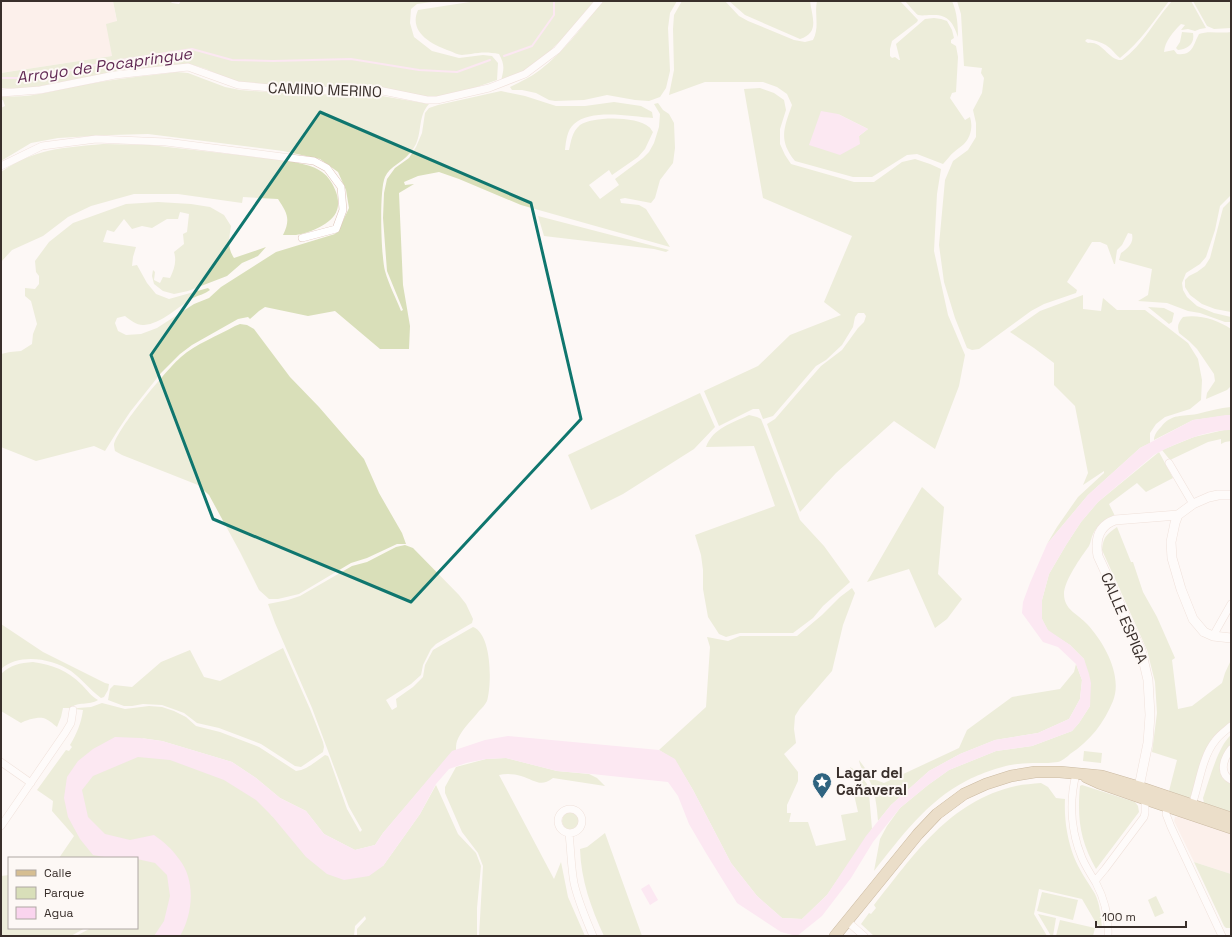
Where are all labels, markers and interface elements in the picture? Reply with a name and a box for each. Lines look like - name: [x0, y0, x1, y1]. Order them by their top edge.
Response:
- water label: Arroyo de Pocapringue: [15, 43, 194, 88]
- street label: CAMINO MERINO: [268, 78, 382, 101]
- street label: CALLE ESPIGA: [1097, 569, 1152, 667]
- place label: Lagar del Cañaveral: [836, 763, 907, 799]
- place icon: Lagar del Cañaveral: [811, 771, 833, 799]
- legend: [8, 857, 138, 929]
- text: Calle: [44, 865, 72, 881]
- text: Parque: [44, 885, 84, 901]
- scale bar: [1096, 903, 1186, 929]
- text: Agua: [44, 905, 74, 921]
- text: 100 m: [1102, 909, 1136, 925]

